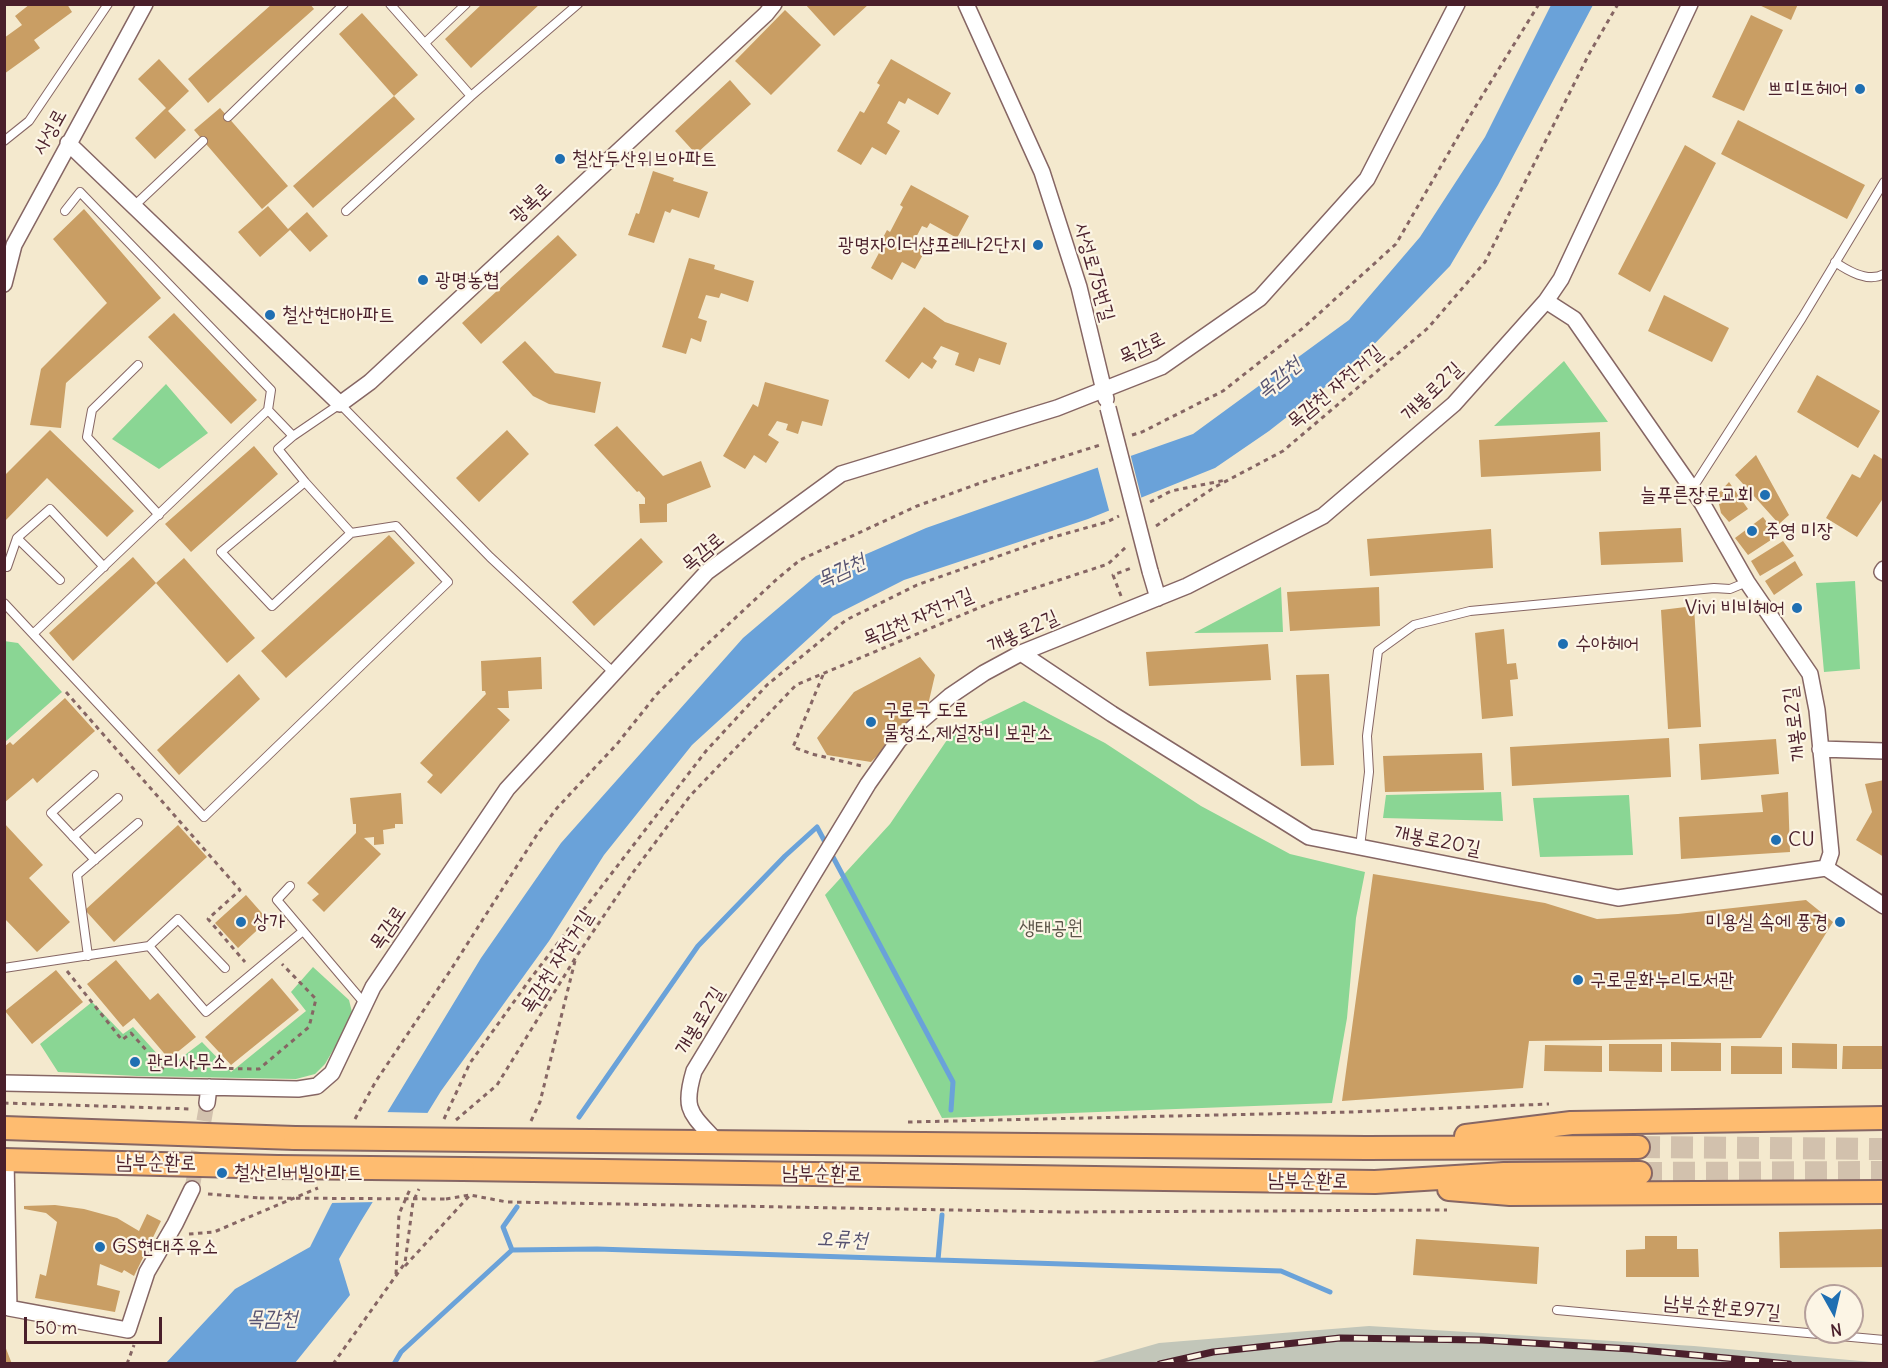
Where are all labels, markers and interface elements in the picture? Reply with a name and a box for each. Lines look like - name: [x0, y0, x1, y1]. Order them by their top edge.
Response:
- place label: 쁘띠뜨헤어: [1768, 77, 1848, 101]
- marker: 쁘띠뜨헤어: [1853, 82, 1867, 96]
- street label: 사성로: [28, 105, 72, 159]
- place label: 철산두산위브아파트: [572, 147, 717, 171]
- marker: 철산두산위브아파트: [553, 152, 567, 166]
- street label: 광복로: [505, 178, 557, 228]
- street label: 사성로75번길: [1068, 220, 1120, 324]
- place label: 광명자이더샵포레나2단지: [838, 233, 1026, 257]
- marker: 광명자이더샵포레나2단지: [1031, 238, 1045, 252]
- place label: 광명농협: [435, 268, 499, 292]
- marker: 광명농협: [416, 273, 430, 287]
- place label: 철산현대아파트: [282, 303, 395, 327]
- marker: 철산현대아파트: [263, 308, 277, 322]
- street label: 목감로: [1115, 327, 1169, 369]
- street label: 목감천 자전거길: [1282, 340, 1388, 434]
- water label: 목감천: [1251, 352, 1307, 404]
- street label: 개봉로2길: [1397, 357, 1467, 427]
- place label: 늘푸른장로교회: [1640, 483, 1753, 507]
- marker: 늘푸른장로교회: [1758, 488, 1772, 502]
- place label: 주영 미장: [1764, 519, 1833, 543]
- marker: 주영 미장: [1745, 524, 1759, 538]
- street label: 목감로: [677, 527, 729, 577]
- water label: 목감천: [813, 549, 869, 593]
- street label: 목감천 자전거길: [859, 583, 977, 651]
- place label: Vivi 비비헤어: [1685, 596, 1785, 620]
- marker: Vivi 비비헤어: [1790, 601, 1804, 615]
- street label: 개봉로2길: [984, 605, 1062, 659]
- place label: 수아헤어: [1575, 632, 1639, 656]
- marker: 수아헤어: [1556, 637, 1570, 651]
- street label: 개봉로2길: [1778, 685, 1812, 763]
- place label: 구로구 도로 물청소,제설장비 보관소: [883, 698, 1053, 745]
- marker: 구로구 도로 물청소,제설장비 보관소: [864, 715, 878, 729]
- street label: 개봉로20길: [1391, 821, 1483, 861]
- place label: CU: [1788, 828, 1815, 852]
- marker: CU: [1769, 833, 1783, 847]
- street label: 목감로: [365, 901, 411, 955]
- street label: 목감천 자전거길: [516, 906, 598, 1018]
- place label: 상가: [253, 910, 285, 934]
- place label: 미용실 속에 풍경: [1706, 910, 1828, 934]
- marker: 상가: [234, 915, 248, 929]
- marker: 미용실 속에 풍경: [1833, 915, 1847, 929]
- park label: 생태공원: [1019, 916, 1083, 940]
- place label: 구로문화누리도서관: [1590, 968, 1735, 992]
- marker: 구로문화누리도서관: [1571, 973, 1585, 987]
- street label: 개봉로2길: [670, 983, 730, 1059]
- place label: 관리사무소: [147, 1050, 227, 1074]
- marker: 관리사무소: [128, 1055, 142, 1069]
- street label: 남부순환로: [116, 1150, 196, 1176]
- place label: 철산리버빌아파트: [234, 1161, 363, 1185]
- street label: 남부순환로: [782, 1161, 862, 1187]
- marker: 철산리버빌아파트: [215, 1166, 229, 1180]
- street label: 남부순환로: [1268, 1168, 1348, 1194]
- water label: 오류천: [816, 1227, 868, 1253]
- place label: GS현대주유소: [112, 1235, 218, 1259]
- marker: GS현대주유소: [93, 1240, 107, 1254]
- north arrow: [1804, 1284, 1864, 1344]
- street label: 남부순환로97길: [1662, 1291, 1782, 1325]
- scale bar: [27, 1305, 165, 1343]
- water label: 목감천: [247, 1306, 297, 1332]
- text: 50 m: [35, 1316, 77, 1339]
- text: N: [1829, 1319, 1843, 1341]

